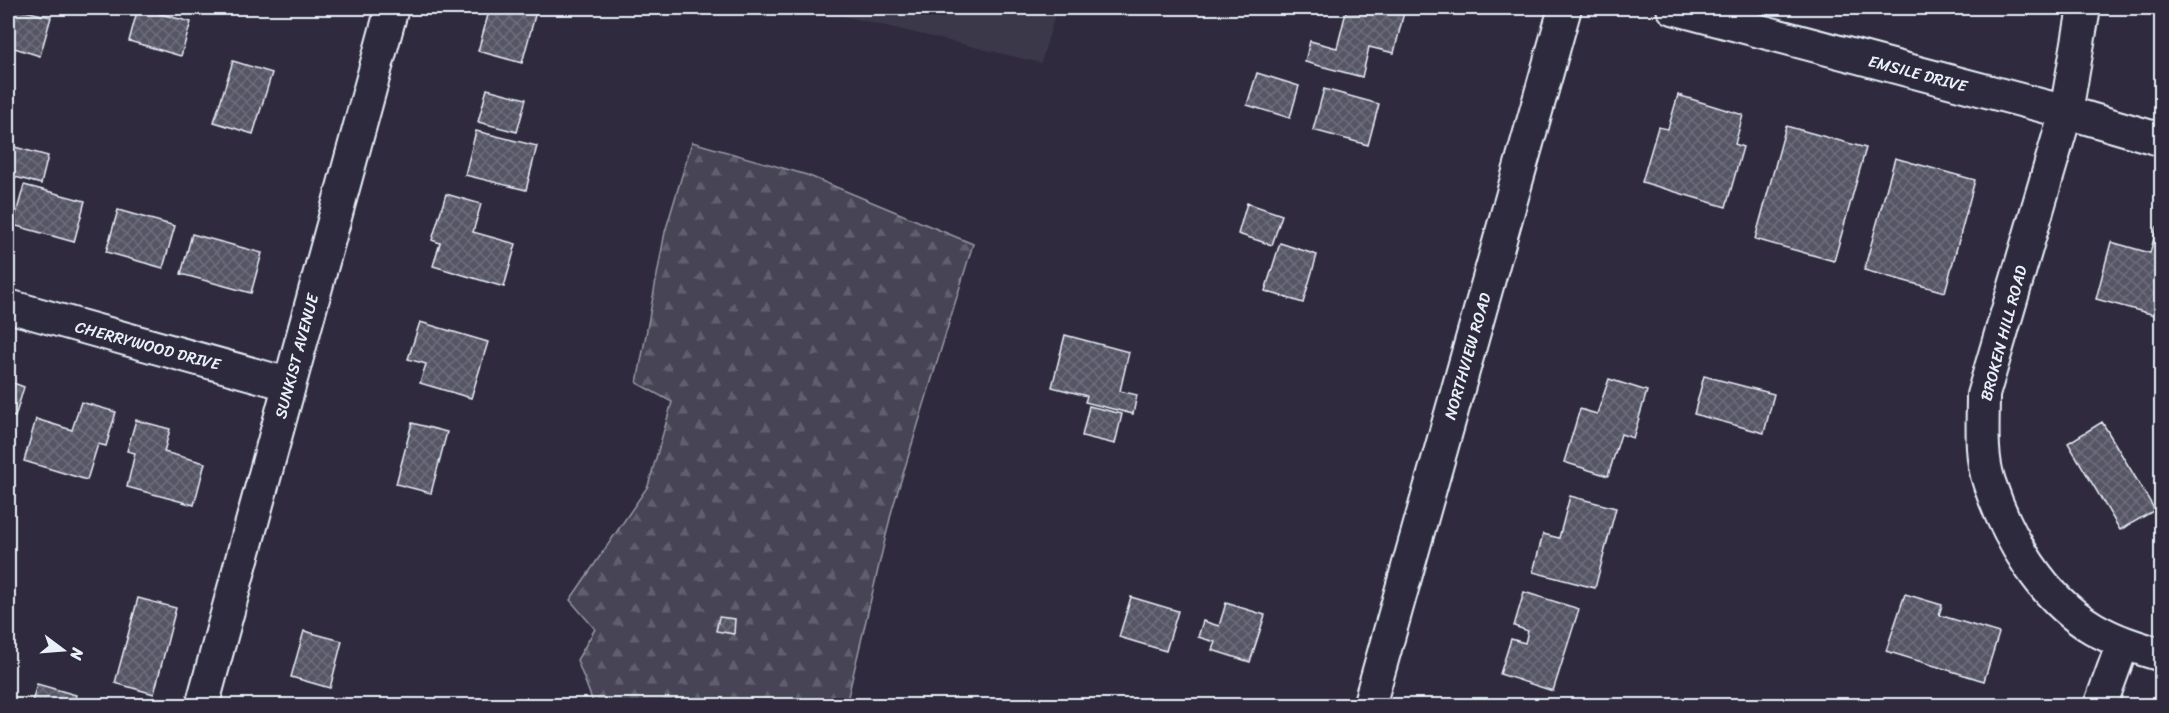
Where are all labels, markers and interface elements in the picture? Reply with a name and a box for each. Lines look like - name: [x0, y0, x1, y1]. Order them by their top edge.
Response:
- street label: EMSILE DRIVE: [1865, 46, 1972, 101]
- street label: BROKEN HILL ROAD: [1971, 262, 2036, 404]
- street label: SUNKIST AVENUE: [266, 289, 327, 422]
- street label: NORTHVIEW ROAD: [1436, 289, 1500, 423]
- street label: CHERRYWOOD DRIVE: [72, 312, 225, 379]
- north arrow: [33, 620, 93, 680]
- text: N: [61, 644, 93, 664]

